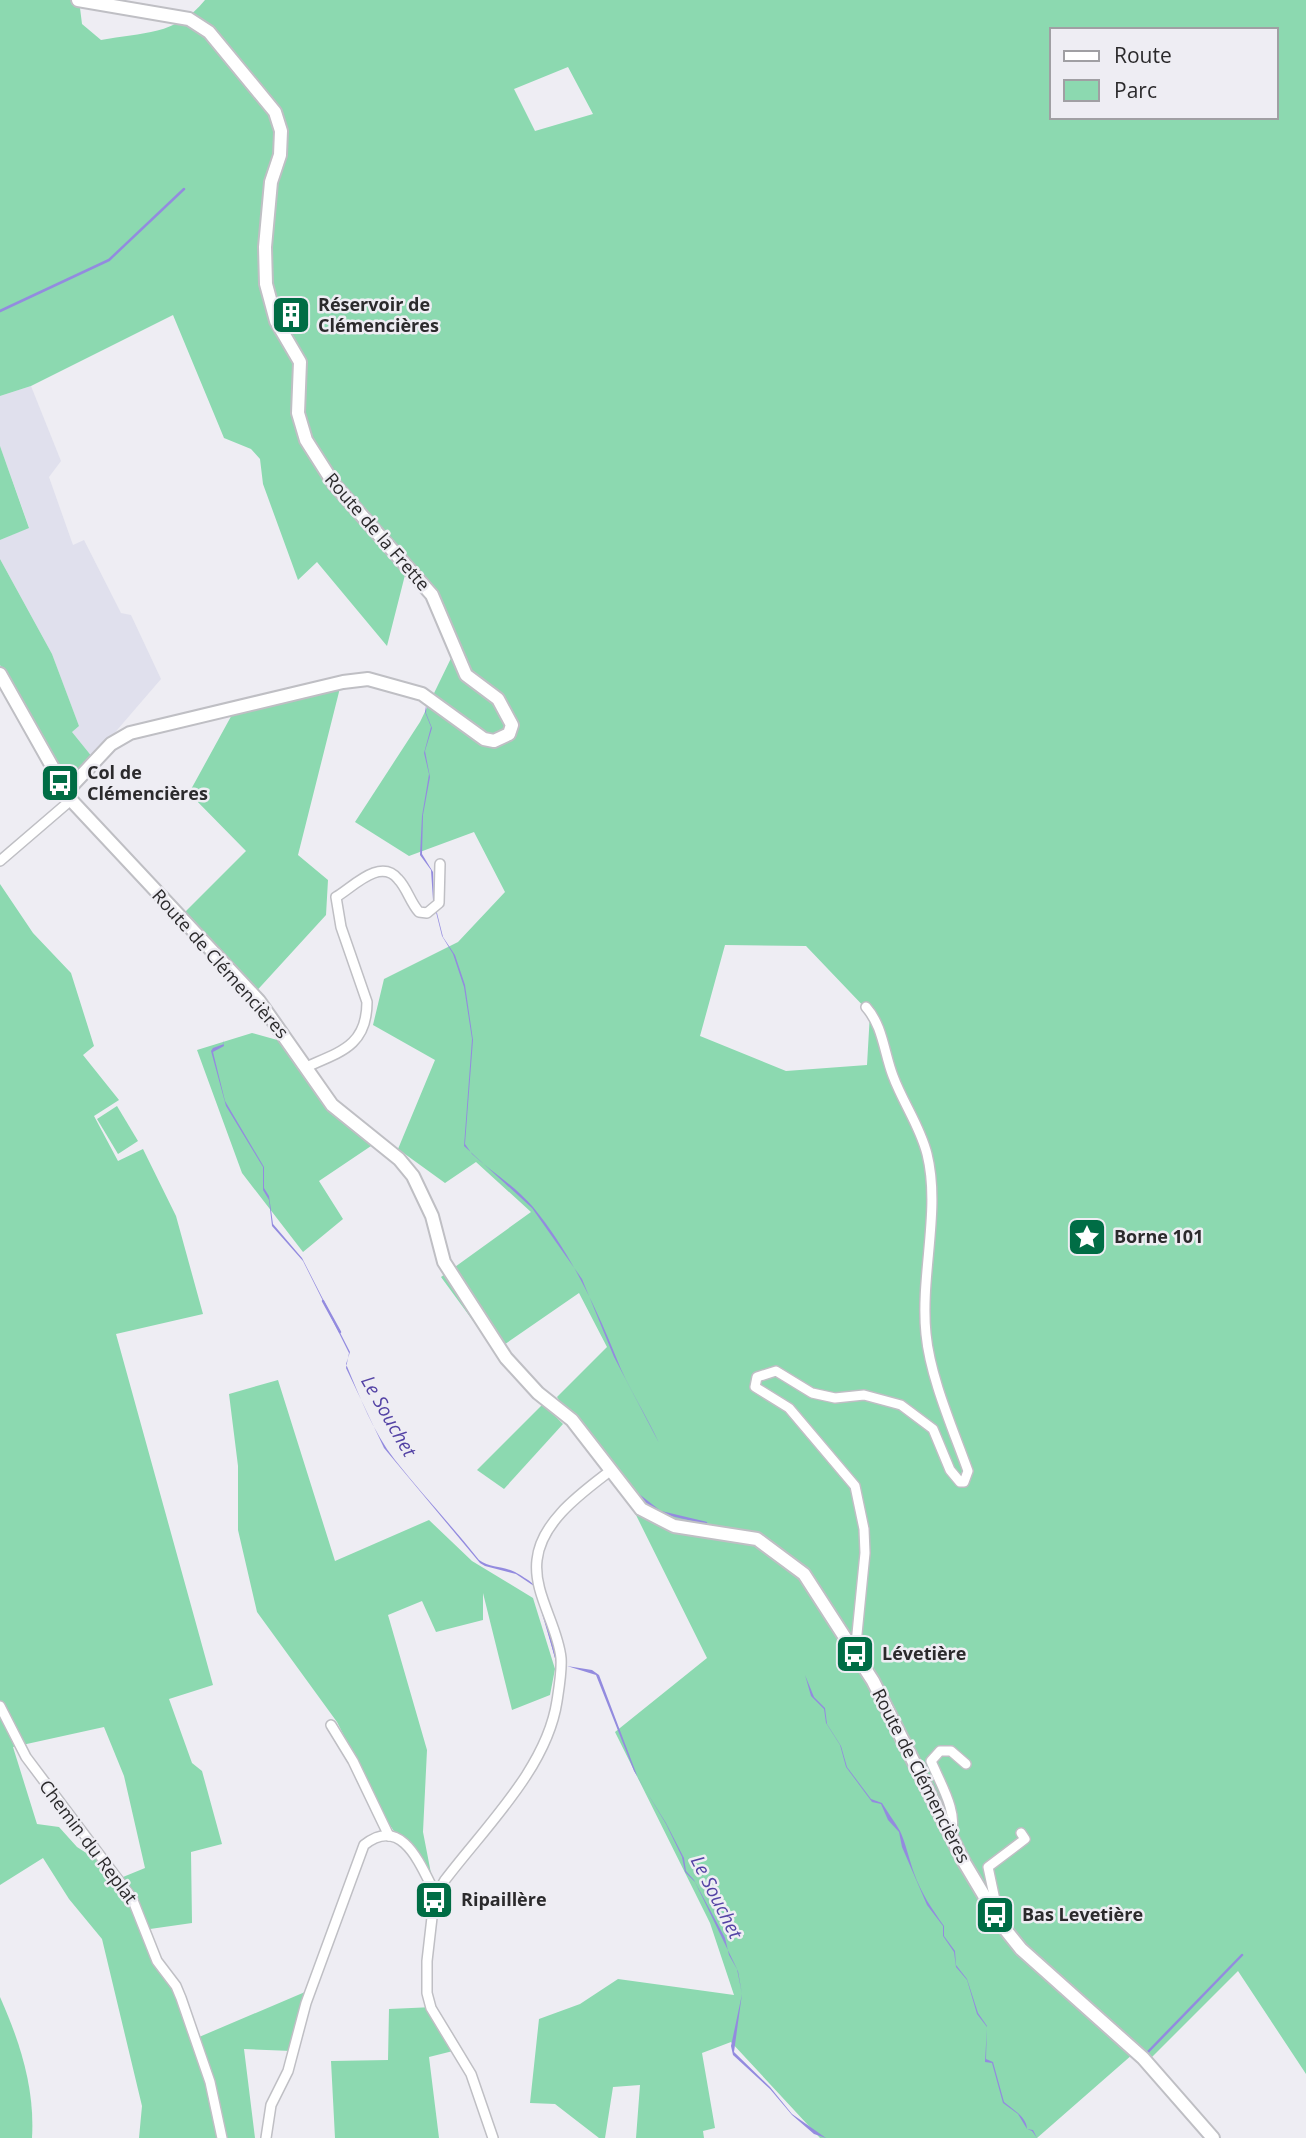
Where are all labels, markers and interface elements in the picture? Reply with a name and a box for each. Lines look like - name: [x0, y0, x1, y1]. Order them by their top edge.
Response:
- legend: [1050, 28, 1278, 119]
- text: Route: [1114, 41, 1172, 69]
- text: Parc: [1114, 76, 1157, 104]
- place label: Réservoir de Clémencières: [318, 292, 439, 337]
- building icon: Réservoir de Clémencières: [270, 294, 312, 336]
- street label: Route de la Frette: [320, 467, 436, 595]
- place label: Col de Clémencières: [87, 760, 208, 805]
- bus stop icon: Col de Clémencières: [39, 762, 81, 804]
- street label: Route de Clémencières: [147, 884, 294, 1043]
- place icon: Borne 101: [1066, 1216, 1108, 1258]
- place label: Borne 101: [1114, 1224, 1203, 1248]
- water label: Le Souchet: [355, 1371, 423, 1462]
- bus stop icon: Lévetière: [834, 1633, 876, 1675]
- place label: Lévetière: [882, 1641, 966, 1665]
- street label: Route de Clémencières: [867, 1684, 976, 1867]
- street label: Chemin du Replat: [34, 1775, 143, 1908]
- water label: Le Souchet: [685, 1851, 749, 1944]
- bus stop icon: Ripaillère: [413, 1879, 455, 1921]
- place label: Ripaillère: [461, 1887, 547, 1911]
- bus stop icon: Bas Levetière: [974, 1894, 1016, 1936]
- place label: Bas Levetière: [1022, 1902, 1143, 1926]

